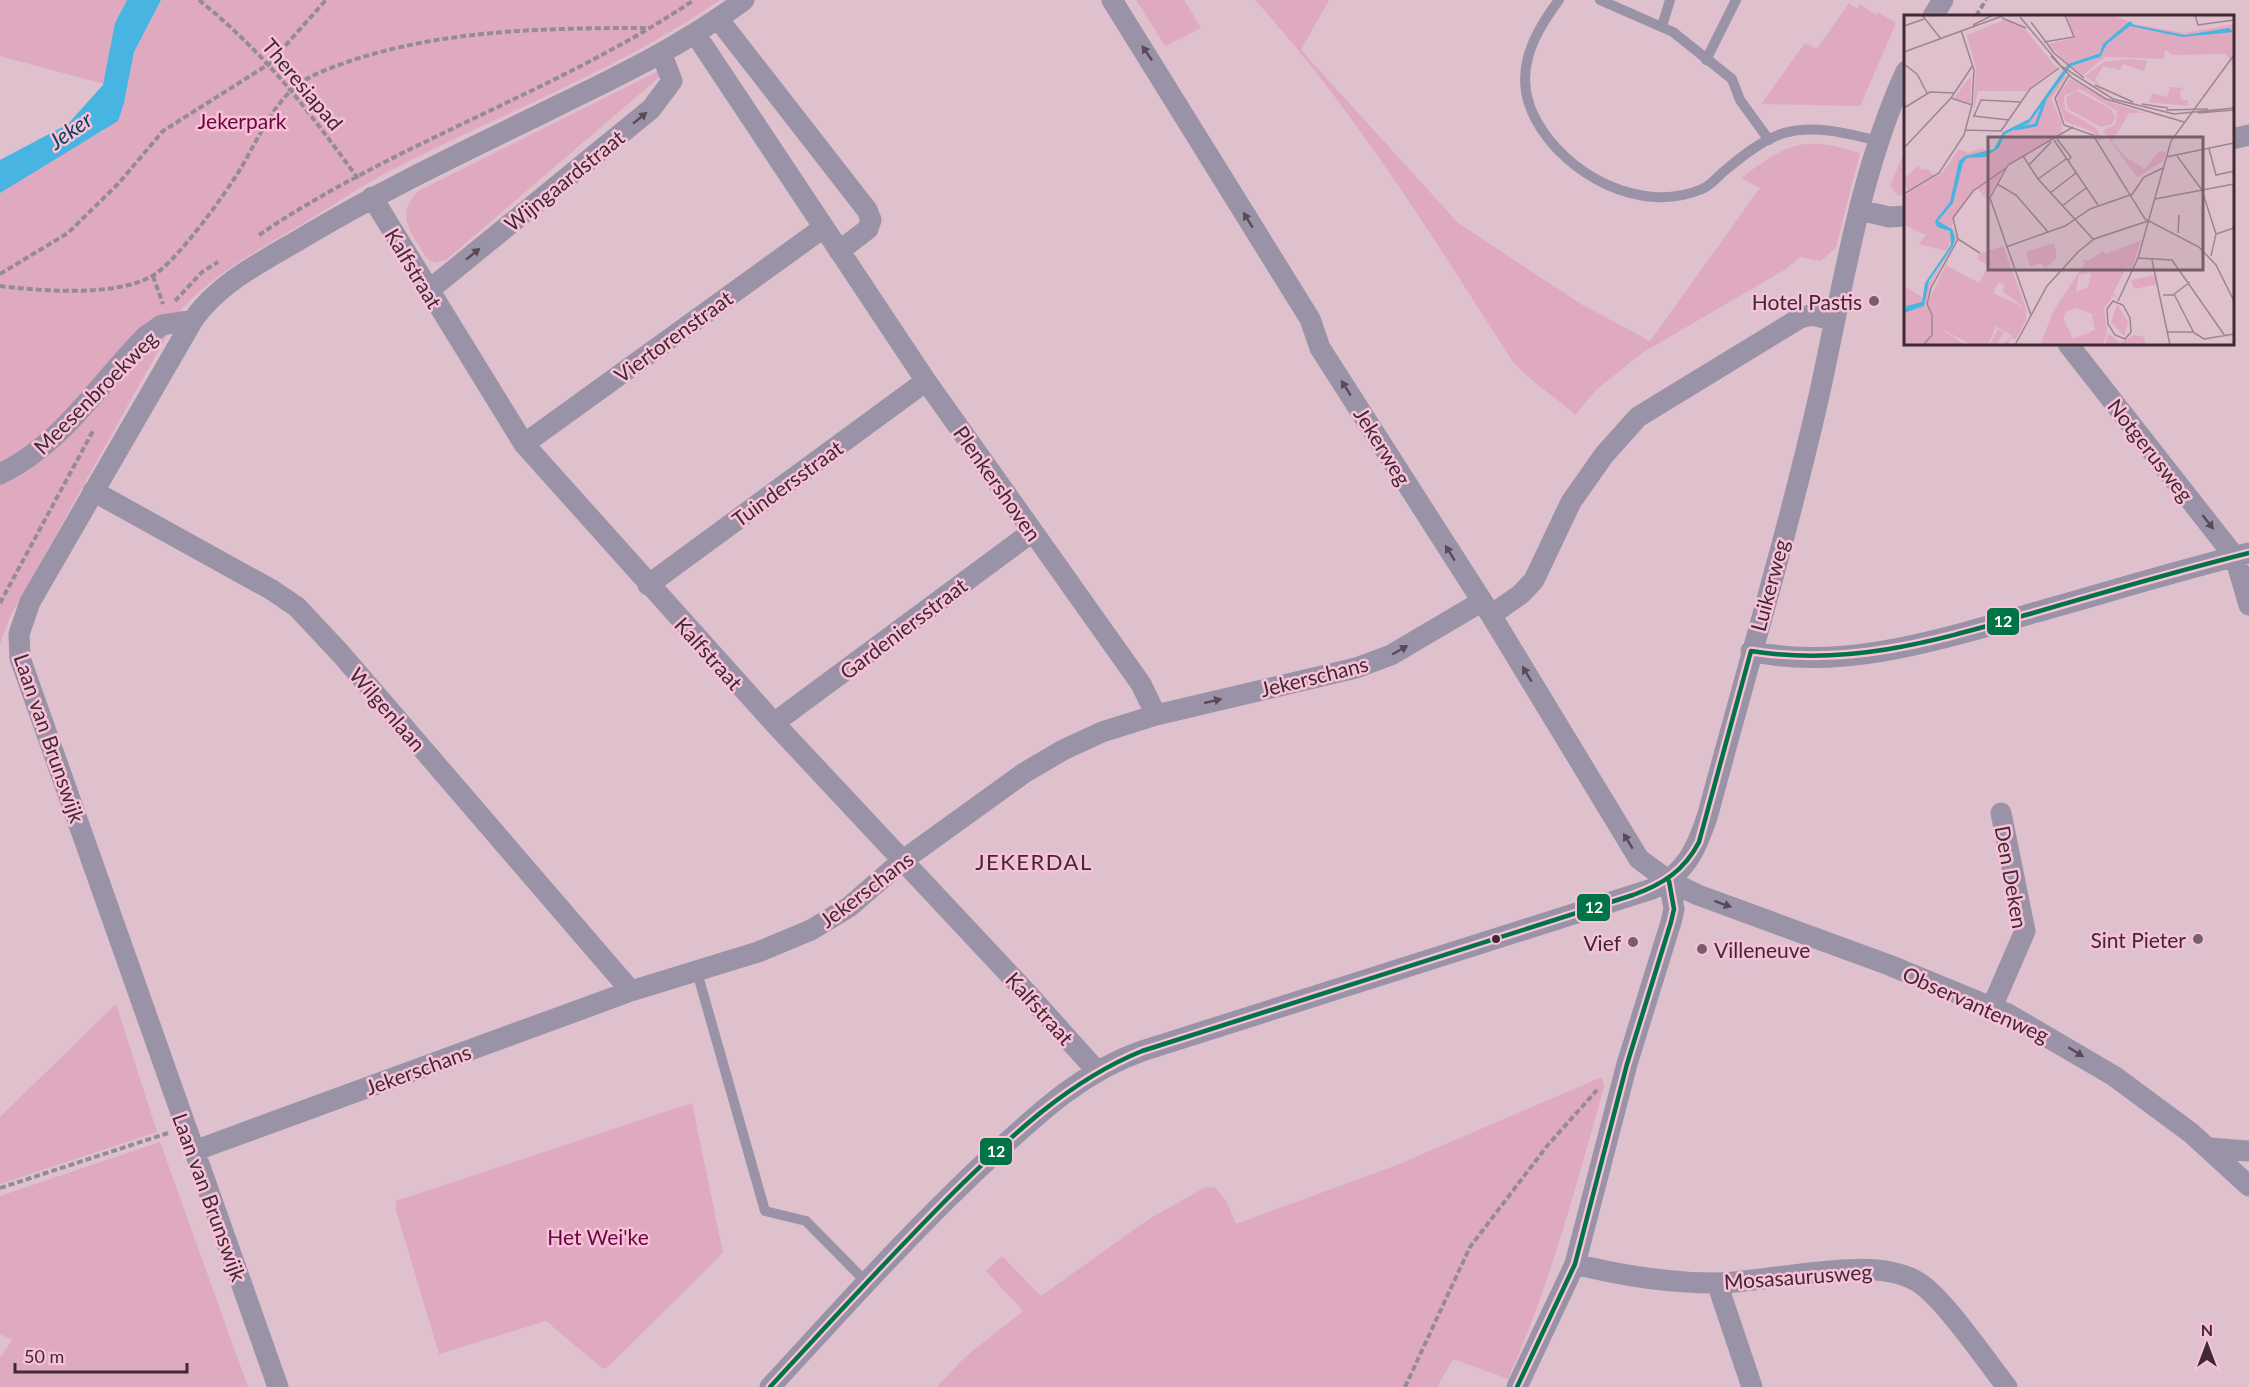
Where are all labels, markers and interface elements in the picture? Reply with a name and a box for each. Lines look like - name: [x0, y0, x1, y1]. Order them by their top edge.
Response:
- inset map: [1904, 15, 2234, 345]
- street label: Theresiapad: [257, 33, 349, 135]
- one-way arrow: [1141, 46, 1153, 62]
- water label: Jeker: [42, 105, 97, 155]
- park label: Jekerpark: [198, 108, 287, 133]
- one-way arrow: [632, 111, 648, 124]
- street label: Wijngaardstraat: [499, 124, 629, 236]
- one-way arrow: [1243, 211, 1253, 228]
- street label: Kalfstraat: [380, 223, 448, 313]
- one-way arrow: [465, 248, 481, 261]
- street label: Viertorenstraat: [609, 285, 737, 387]
- place label: Hotel Pastis: [1752, 289, 1862, 314]
- marker: Hotel Pastis: [1867, 294, 1881, 308]
- street label: Meesenbroekweg: [28, 325, 162, 459]
- one-way arrow: [1341, 380, 1352, 396]
- street label: Notgerusweg: [2103, 394, 2199, 506]
- street label: Jekerweg: [1349, 403, 1417, 489]
- street label: Plenkershoven: [949, 421, 1047, 545]
- street label: Tuindersstraat: [727, 434, 848, 531]
- one-way arrow: [2201, 514, 2214, 530]
- street label: Luikerweg: [1745, 536, 1793, 634]
- one-way arrow: [1445, 545, 1456, 561]
- street label: Gardeniersstraat: [835, 572, 972, 684]
- line badge: 12: [1986, 607, 2020, 636]
- text: 12: [1994, 611, 2012, 630]
- street label: Kalfstraat: [670, 612, 748, 695]
- one-way arrow: [1392, 645, 1409, 655]
- street label: Laan van Brunswijk: [9, 650, 91, 826]
- street label: Jekerschans: [1257, 651, 1371, 701]
- street label: Wilgenlaan: [345, 662, 431, 756]
- one-way arrow: [1521, 666, 1532, 682]
- one-way arrow: [1204, 696, 1222, 706]
- street label: Den Deken: [1991, 824, 2033, 930]
- one-way arrow: [1622, 833, 1633, 849]
- street label: Jekerschans: [814, 846, 918, 932]
- district label: JEKERDAL: [975, 848, 1093, 875]
- line badge: 12: [1576, 893, 1611, 922]
- text: 12: [1585, 897, 1603, 916]
- one-way arrow: [1714, 900, 1732, 910]
- place label: Sint Pieter: [2090, 927, 2186, 952]
- place label: Vief: [1583, 930, 1622, 955]
- marker: Sint Pieter: [2191, 932, 2205, 946]
- unlabelled marker: [1490, 933, 1502, 945]
- marker: Vief: [1626, 935, 1640, 949]
- place label: Villeneuve: [1714, 937, 1810, 962]
- marker: Villeneuve: [1695, 942, 1709, 956]
- street label: Observantenweg: [1899, 961, 2053, 1047]
- street label: Kalfstraat: [1001, 967, 1079, 1050]
- street label: Jekerschans: [362, 1038, 474, 1100]
- one-way arrow: [2068, 1047, 2084, 1058]
- street label: Laan van Brunswijk: [168, 1109, 252, 1285]
- line badge: 12: [979, 1137, 1013, 1166]
- text: 12: [987, 1141, 1005, 1160]
- park label: Het Wei'ke: [547, 1224, 649, 1249]
- street label: Mosasaurusweg: [1723, 1258, 1873, 1294]
- north arrow: [2177, 1315, 2237, 1375]
- text: N: [2201, 1320, 2213, 1339]
- scale bar: [15, 1336, 188, 1374]
- text: 50 m: [24, 1345, 64, 1367]

